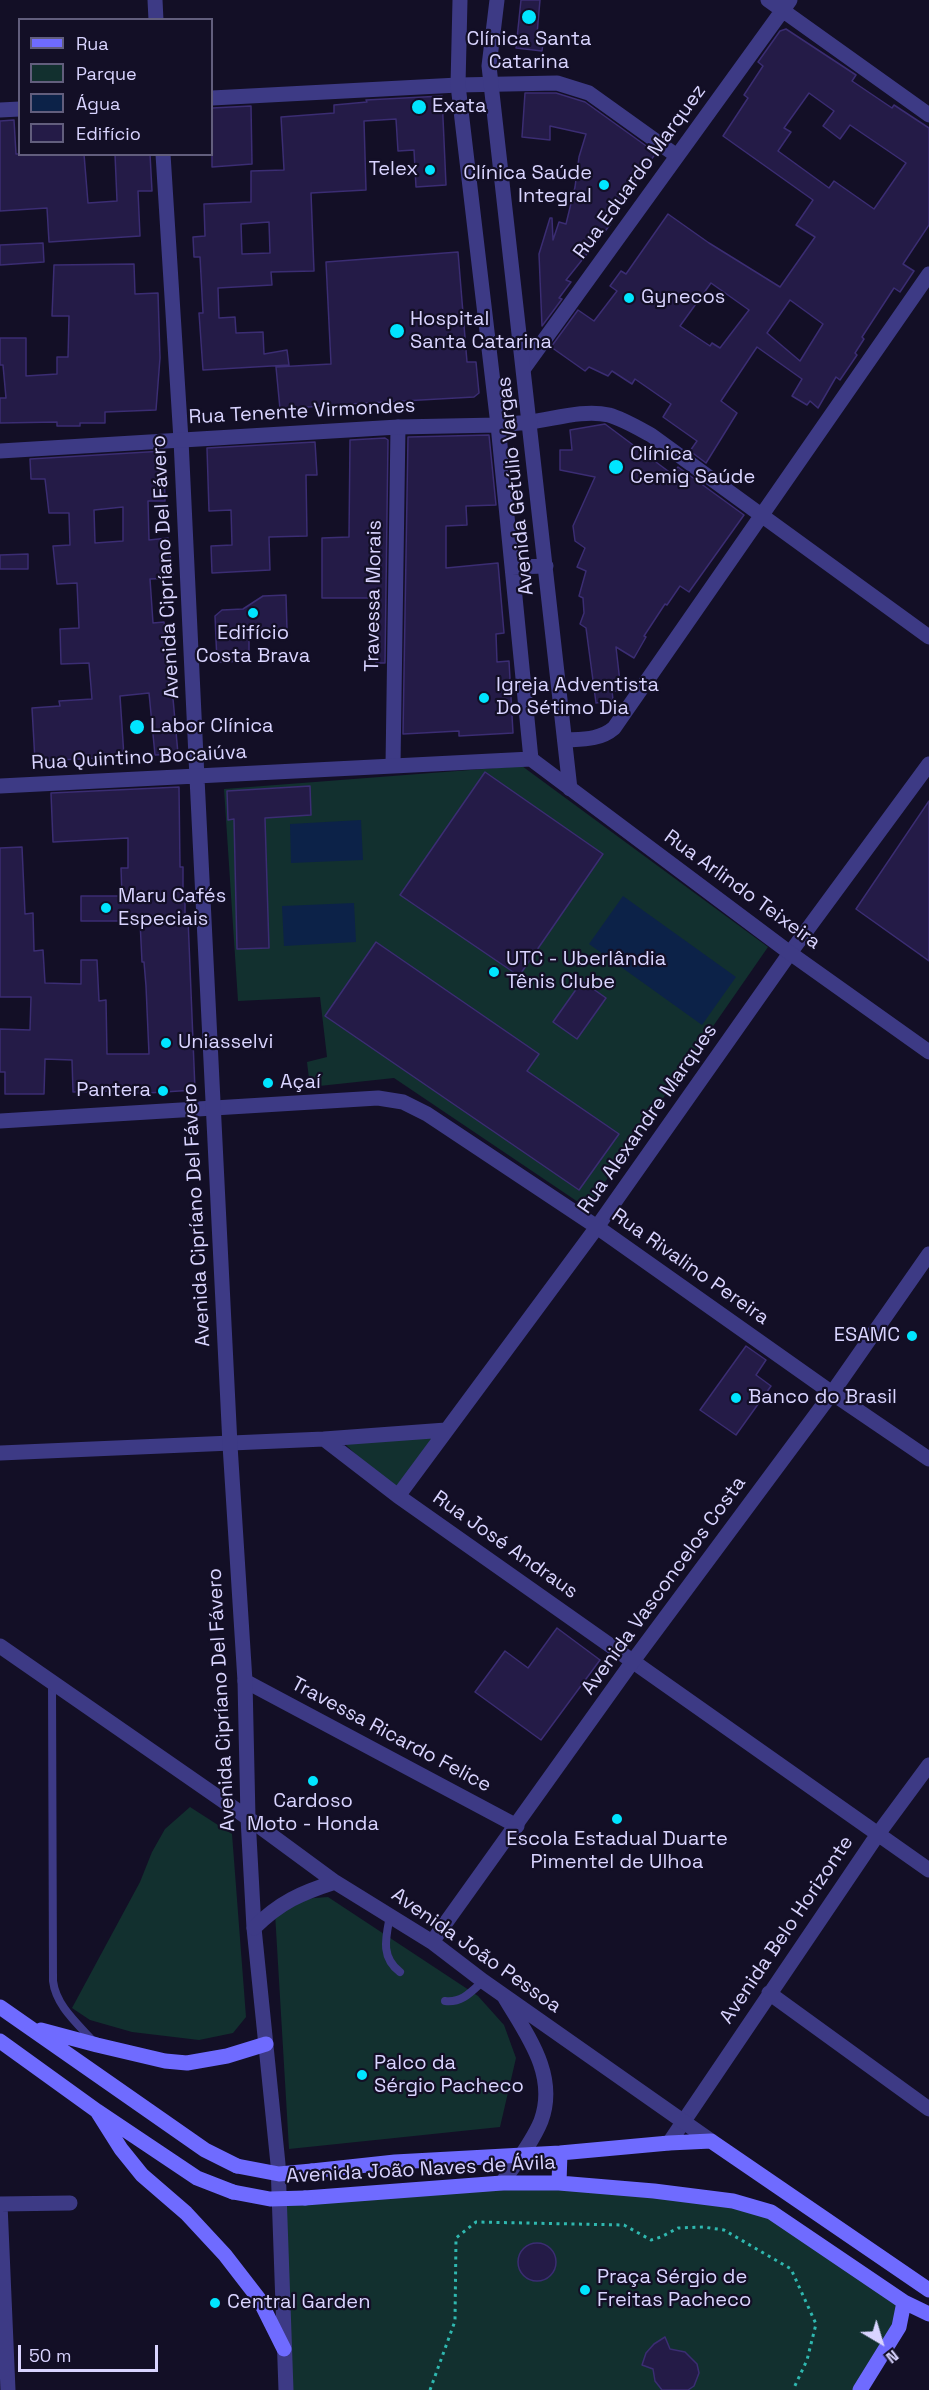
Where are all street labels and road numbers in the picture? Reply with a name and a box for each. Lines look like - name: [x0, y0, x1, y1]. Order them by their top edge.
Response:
- street label: Rua Eduardo Marquez: [569, 80, 711, 264]
- street label: Avenida Getúlio Vargas: [493, 376, 539, 596]
- street label: Rua Tenente Virmondes: [188, 394, 416, 430]
- street label: Avenida Cipríano Del Fávero: [147, 435, 185, 699]
- street label: Travessa Morais: [361, 520, 387, 672]
- street label: Rua Quintino Bocaiúva: [31, 740, 247, 776]
- street label: Rua Arlindo Teixeira: [659, 825, 825, 955]
- street label: Rua Alexandre Marques: [573, 1020, 723, 1218]
- street label: Avenida Cipríano Del Fávero: [178, 1083, 216, 1347]
- street label: Rua Rivalino Pereira: [607, 1204, 773, 1330]
- street label: Avenida Vasconcelos Costa: [577, 1472, 751, 1700]
- street label: Rua José Andraus: [428, 1486, 582, 1604]
- street label: Avenida Cipríano Del Fávero: [203, 1568, 241, 1832]
- street label: Travessa Ricardo Felice: [287, 1672, 495, 1798]
- street label: Avenida Belo Horizonte: [715, 1831, 859, 2029]
- street label: Avenida João Pessoa: [386, 1883, 566, 2019]
- street label: Avenida João Naves de Ávila: [286, 2151, 556, 2189]

